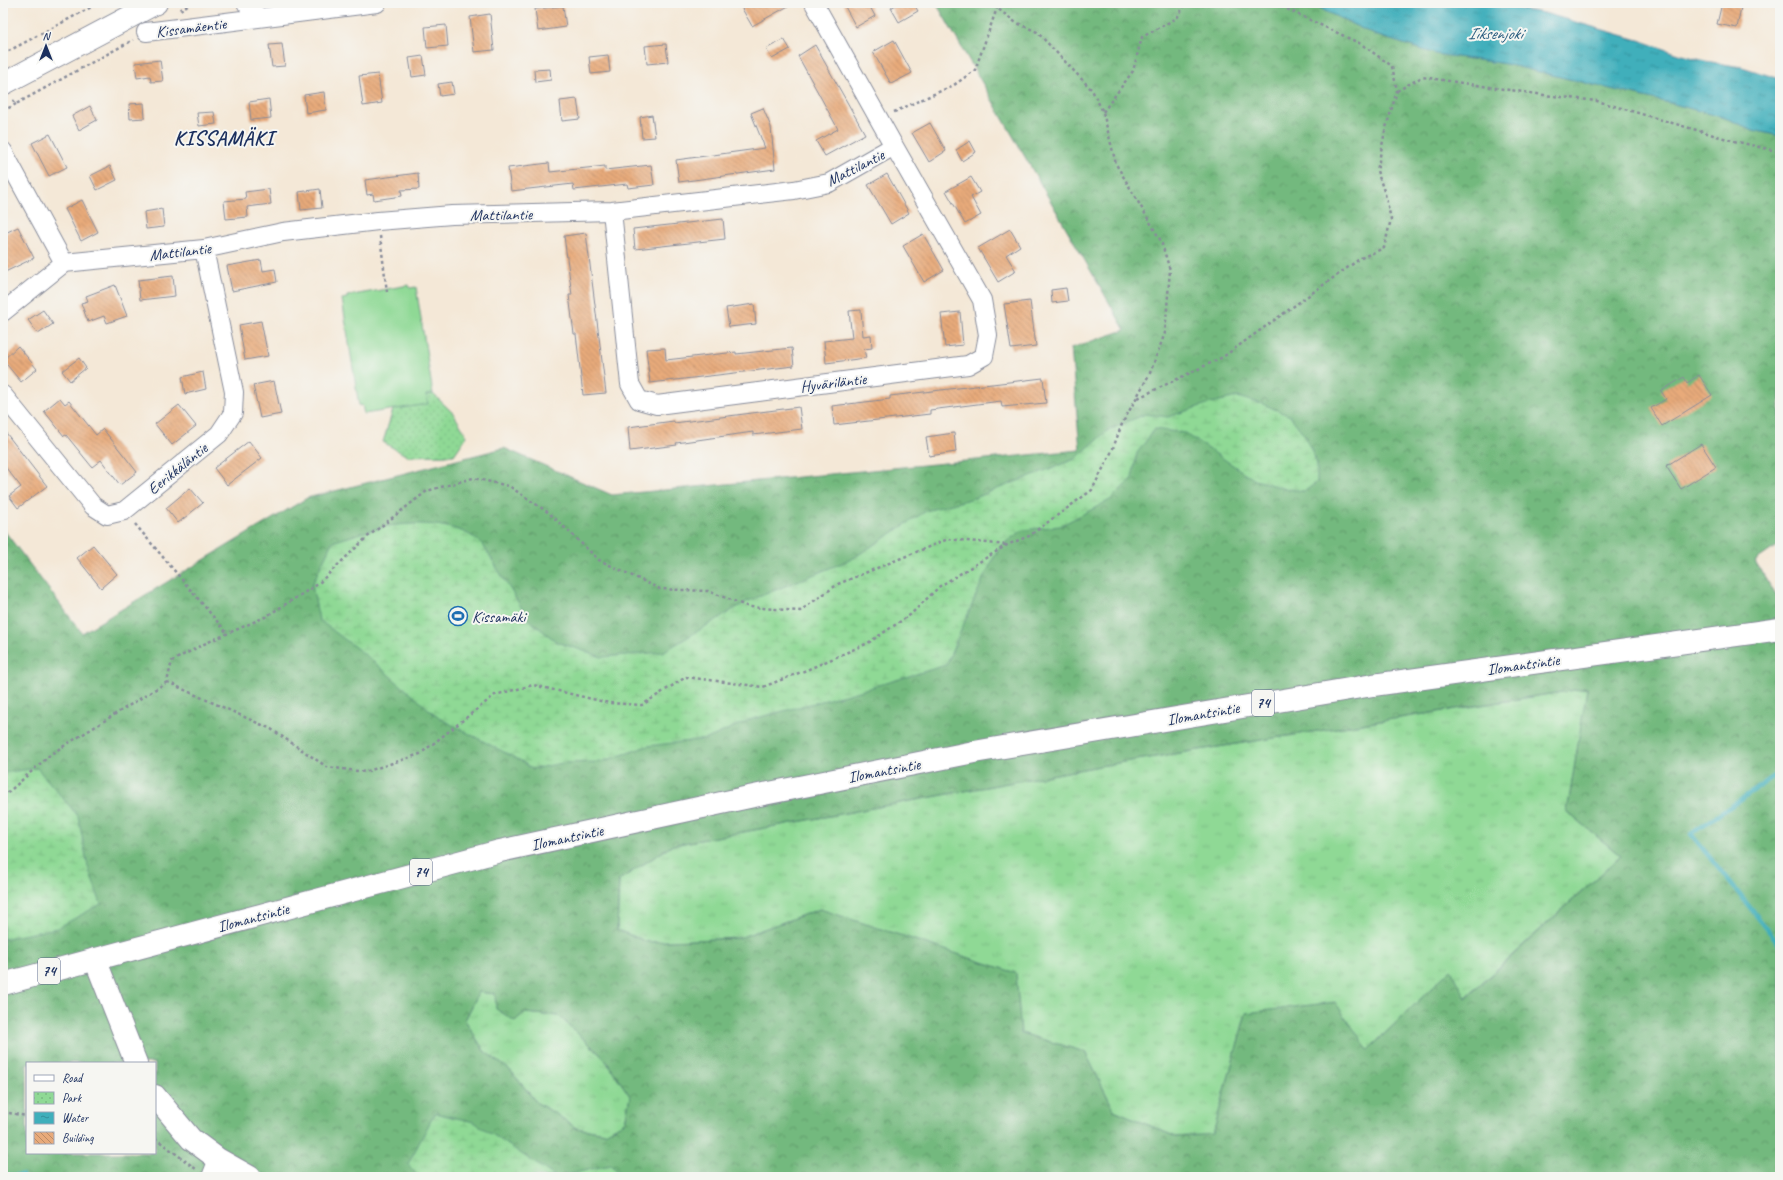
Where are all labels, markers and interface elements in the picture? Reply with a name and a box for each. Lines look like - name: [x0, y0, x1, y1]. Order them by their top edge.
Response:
- street label: Kissamäentie: [155, 14, 229, 42]
- water label: Iiksenjoki: [1468, 23, 1527, 44]
- north arrow: [26, 26, 66, 66]
- text: N: [43, 29, 52, 43]
- district label: KISSAMÄKI: [174, 126, 278, 151]
- street label: Mattilantie: [823, 144, 889, 191]
- street label: Mattilantie: [470, 204, 534, 226]
- street label: Mattilantie: [148, 238, 214, 266]
- street label: Hyväriläntie: [799, 369, 869, 397]
- street label: Eerikkäläntie: [144, 437, 213, 499]
- sports icon: Kissamäki: [447, 605, 469, 627]
- place label: Kissamäki: [472, 607, 527, 627]
- street label: Ilomantsintie: [1486, 650, 1562, 680]
- road number: 74: [1252, 690, 1274, 716]
- street label: Ilomantsintie: [1165, 697, 1243, 730]
- street label: Ilomantsintie: [846, 754, 924, 788]
- street label: Ilomantsintie: [529, 820, 607, 855]
- road number: 74: [410, 859, 432, 885]
- street label: Ilomantsintie: [215, 898, 293, 937]
- road number: 74: [38, 958, 60, 984]
- legend: [26, 1062, 156, 1154]
- text: Road: [62, 1070, 84, 1086]
- text: Park: [62, 1090, 83, 1106]
- text: Water: [62, 1110, 90, 1126]
- text: Building: [62, 1130, 94, 1146]

